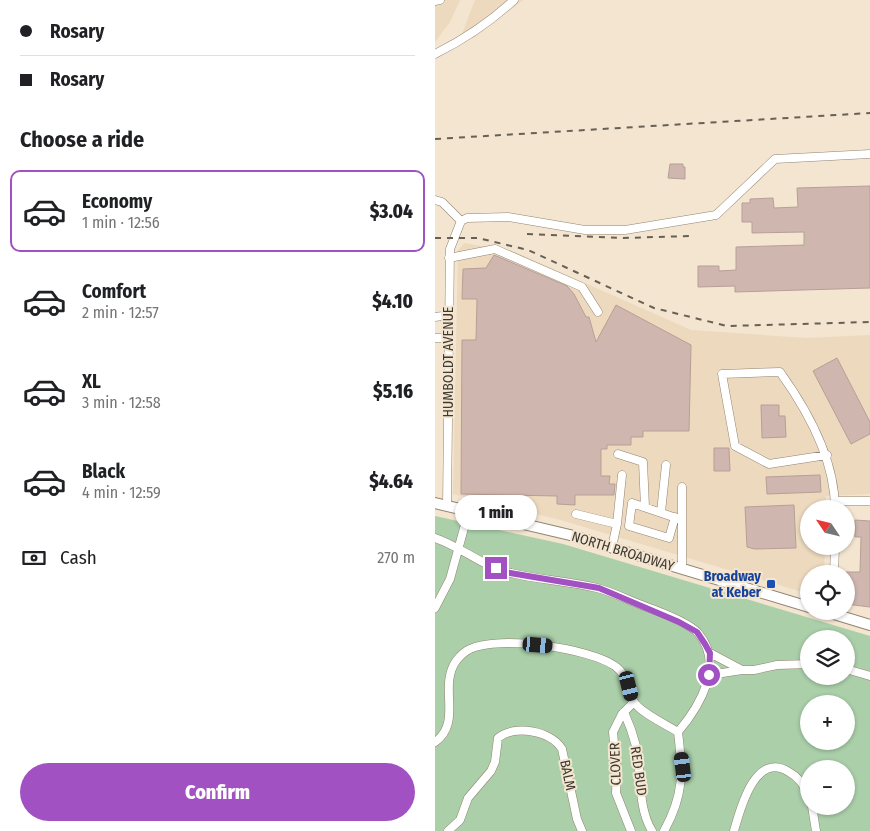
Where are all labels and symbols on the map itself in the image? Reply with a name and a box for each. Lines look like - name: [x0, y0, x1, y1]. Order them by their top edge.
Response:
- street label: HUMBOLDT AVENUE: [440, 306, 457, 417]
- callout: 1 min: [455, 496, 537, 530]
- north arrow: [800, 500, 855, 555]
- street label: NORTH BROADWAY: [570, 528, 676, 575]
- route end: [485, 557, 507, 579]
- place label: Broadway at Keber: [704, 568, 762, 601]
- marker: Broadway at Keber: [765, 578, 777, 590]
- car: [522, 636, 553, 654]
- route start: [698, 664, 720, 686]
- car: [618, 670, 639, 702]
- street label: CLOVER: [606, 742, 625, 786]
- street label: RED BUD: [627, 745, 650, 797]
- car: [673, 751, 692, 783]
- street label: BALM: [556, 758, 579, 792]

